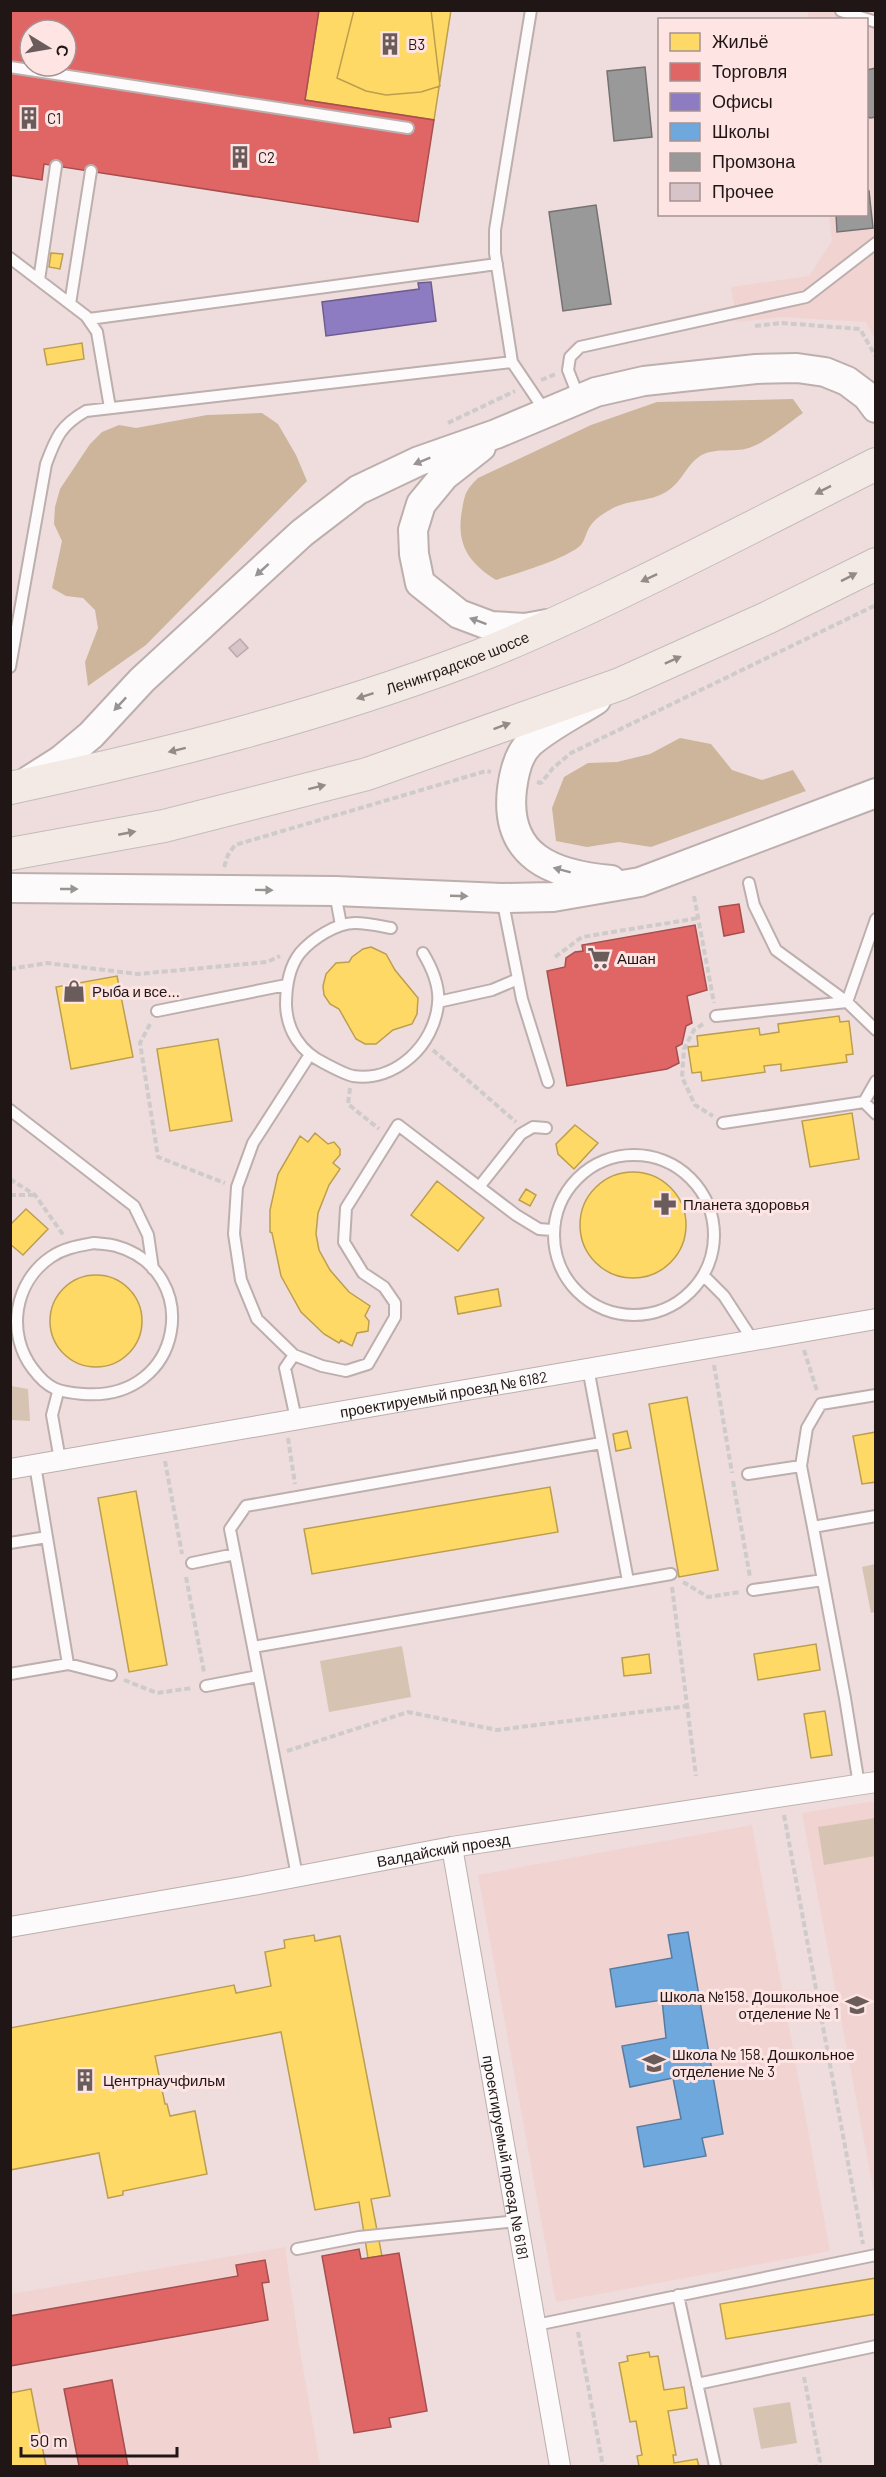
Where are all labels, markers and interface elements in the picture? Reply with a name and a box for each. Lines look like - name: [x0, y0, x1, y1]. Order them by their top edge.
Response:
- north arrow: [18, 18, 78, 78]
- legend: [658, 18, 868, 216]
- text: Жильё: [712, 30, 769, 52]
- building icon: B3: [377, 31, 403, 57]
- place label: B3: [408, 35, 425, 53]
- text: С: [53, 43, 74, 59]
- text: Торговля: [712, 60, 787, 82]
- text: Офисы: [712, 90, 773, 112]
- building icon: C1: [16, 105, 42, 131]
- place label: C1: [47, 109, 61, 127]
- text: Школы: [712, 120, 770, 142]
- building icon: C2: [227, 144, 253, 170]
- place label: C2: [258, 148, 275, 166]
- text: Промзона: [712, 150, 796, 172]
- text: Прочее: [712, 180, 774, 202]
- one-way arrow: [412, 456, 430, 466]
- one-way arrow: [815, 485, 832, 495]
- one-way arrow: [255, 563, 270, 576]
- one-way arrow: [841, 572, 858, 582]
- one-way arrow: [641, 574, 658, 583]
- one-way arrow: [469, 616, 487, 626]
- street label: Ленинградское шоссе: [383, 627, 532, 698]
- one-way arrow: [665, 656, 682, 665]
- one-way arrow: [356, 692, 374, 701]
- one-way arrow: [113, 696, 127, 711]
- one-way arrow: [493, 721, 511, 731]
- one-way arrow: [168, 746, 186, 755]
- one-way arrow: [308, 782, 326, 791]
- one-way arrow: [118, 828, 137, 837]
- one-way arrow: [553, 865, 571, 874]
- one-way arrow: [59, 884, 78, 893]
- one-way arrow: [254, 885, 273, 895]
- one-way arrow: [449, 892, 468, 901]
- supermarket icon: Ашан: [586, 945, 612, 971]
- place label: Ашан: [617, 949, 656, 967]
- shop icon: Рыба и все...: [61, 978, 87, 1004]
- place label: Рыба и все...: [92, 982, 180, 1000]
- pharmacy icon: Планета здоровья: [652, 1191, 678, 1217]
- place label: Планета здоровья: [683, 1195, 809, 1213]
- street label: проектируемый проезд № 6182: [338, 1367, 549, 1421]
- street label: Валдайский проезд: [375, 1829, 511, 1870]
- place label: Школа №158. Дошкольное отделение № 1: [659, 1987, 839, 2022]
- school or university icon: Школа №158. Дошкольное отделение № 1: [844, 1992, 870, 2018]
- place label: Школа № 158. Дошкольное отделение № 3: [672, 2045, 855, 2080]
- school or university icon: Школа № 158. Дошкольное отделение № 3: [641, 2050, 667, 2076]
- street label: проектируемый проезд № 6181: [479, 2054, 533, 2261]
- building icon: Центрнаучфильм: [72, 2067, 98, 2093]
- place label: Центрнаучфильм: [103, 2071, 225, 2089]
- scale bar: [21, 2420, 177, 2458]
- text: 50 m: [30, 2429, 68, 2451]

